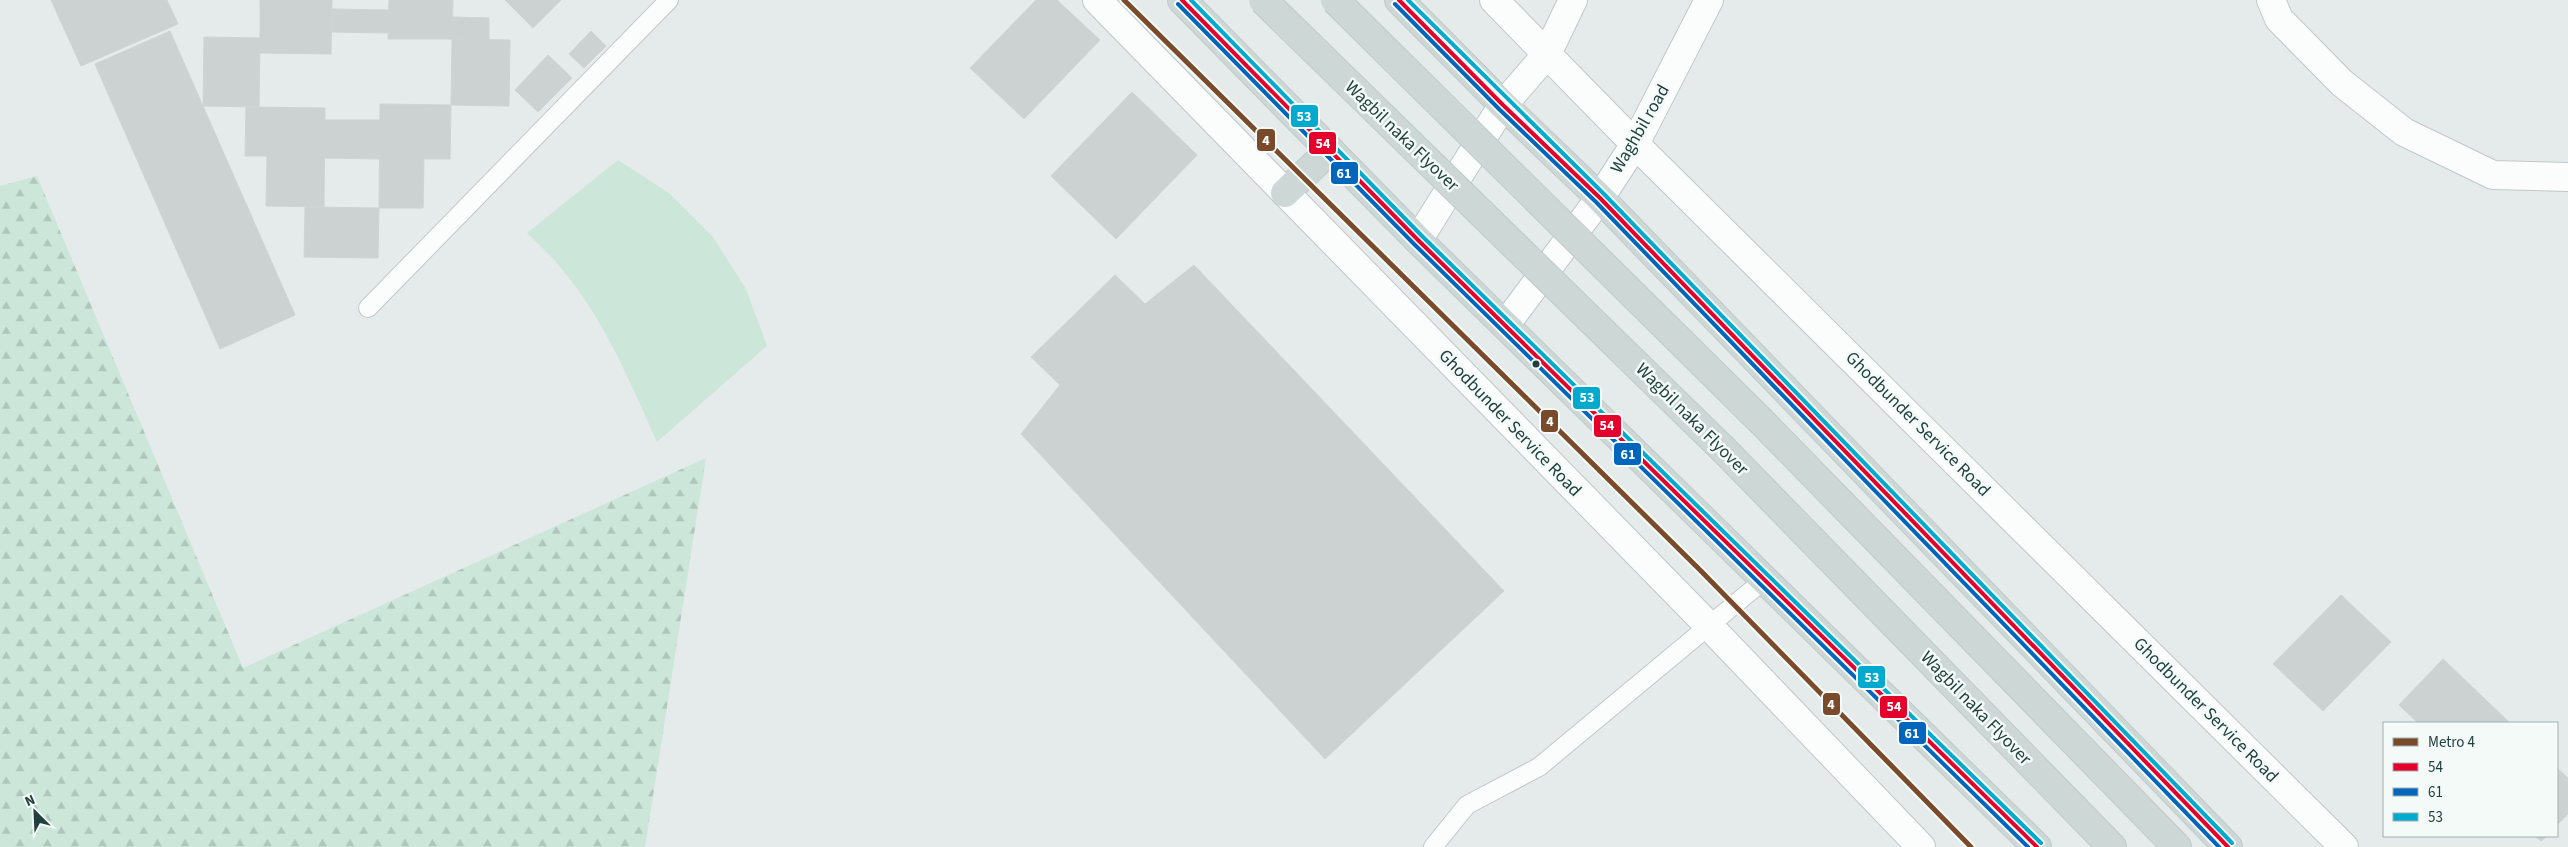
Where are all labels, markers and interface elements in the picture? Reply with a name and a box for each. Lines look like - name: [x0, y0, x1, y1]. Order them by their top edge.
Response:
- street label: Wagbil naka Flyover: [1339, 75, 1465, 198]
- street label: Waghbil road: [1604, 80, 1676, 178]
- line badge: 53: [1290, 104, 1319, 128]
- text: 53: [1297, 107, 1311, 127]
- line badge: 4: [1256, 128, 1276, 152]
- text: 4: [1262, 131, 1270, 151]
- line badge: 54: [1308, 131, 1337, 155]
- text: 54: [1316, 134, 1331, 154]
- line badge: 61: [1330, 161, 1359, 185]
- text: 61: [1337, 164, 1351, 184]
- street label: Ghodbunder Service Road: [1433, 344, 1587, 502]
- street label: Ghodbunder Service Road: [1840, 346, 1996, 502]
- street label: Wagbil naka Flyover: [1630, 357, 1754, 481]
- unlabelled marker: [1531, 359, 1541, 369]
- line badge: 53: [1572, 386, 1601, 410]
- text: 53: [1580, 388, 1594, 408]
- line badge: 4: [1540, 409, 1559, 433]
- text: 4: [1546, 412, 1554, 432]
- line badge: 54: [1593, 414, 1622, 438]
- text: 54: [1600, 416, 1615, 436]
- line badge: 61: [1613, 442, 1642, 466]
- text: 61: [1621, 445, 1635, 465]
- street label: Ghodbunder Service Road: [2128, 632, 2284, 788]
- street label: Wagbil naka Flyover: [1915, 645, 2038, 771]
- line badge: 53: [1857, 665, 1886, 689]
- text: 53: [1865, 668, 1879, 688]
- line badge: 4: [1822, 692, 1841, 716]
- text: 4: [1827, 695, 1835, 715]
- line badge: 54: [1879, 695, 1908, 719]
- text: 54: [1887, 697, 1902, 717]
- line badge: 61: [1898, 721, 1927, 745]
- legend: [2383, 722, 2558, 837]
- text: 61: [1905, 724, 1919, 744]
- text: Metro 4: [2428, 732, 2475, 753]
- text: 54: [2428, 757, 2443, 778]
- text: 61: [2428, 782, 2443, 803]
- north arrow: [10, 787, 60, 837]
- text: N: [22, 790, 38, 812]
- text: 53: [2428, 807, 2443, 828]

